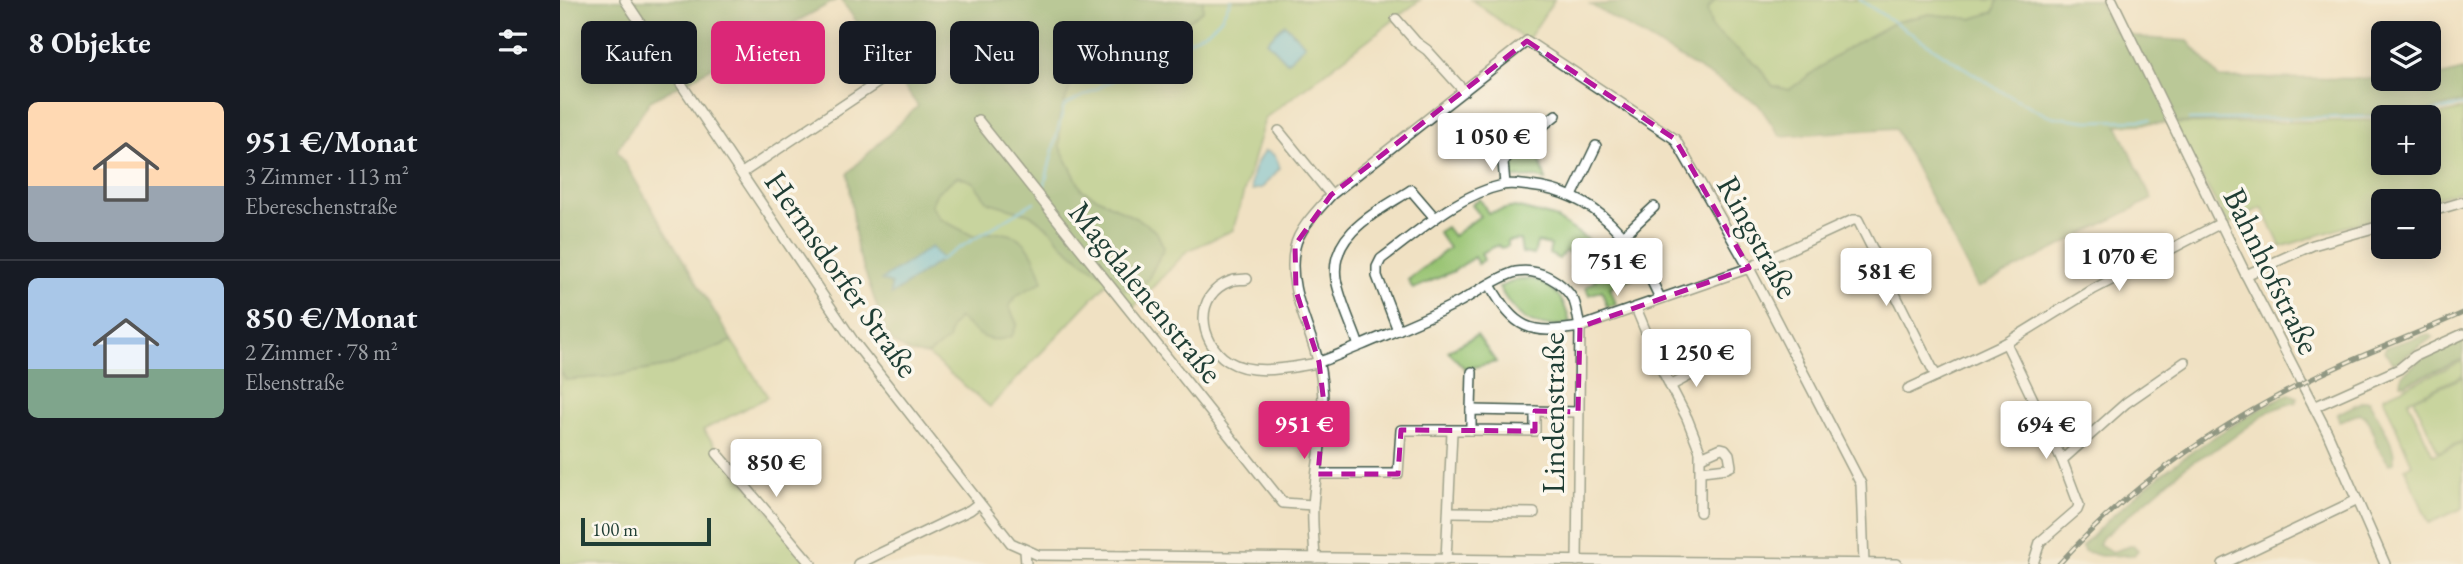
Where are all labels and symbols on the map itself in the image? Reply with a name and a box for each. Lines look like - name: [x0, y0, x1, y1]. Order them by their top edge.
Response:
- pin: 1 050 €: [1427, 114, 1557, 173]
- street label: Hermsdorfer Straße: [755, 162, 929, 386]
- street label: Ringstraße: [1707, 168, 1809, 306]
- street label: Bahnhofstraße: [2214, 181, 2330, 361]
- street label: Magdalenenstraße: [1060, 192, 1232, 392]
- pin: 1 070 €: [2054, 233, 2184, 293]
- pin: 751 €: [1568, 238, 1666, 298]
- pin: 581 €: [1837, 248, 1935, 308]
- pin: 1 250 €: [1631, 330, 1761, 389]
- street label: Lindenstraße: [1532, 332, 1574, 494]
- pin: 951 €: [1255, 402, 1353, 461]
- pin: 694 €: [1997, 402, 2095, 461]
- pin: 850 €: [727, 440, 825, 499]
- scale bar: [581, 515, 710, 547]

